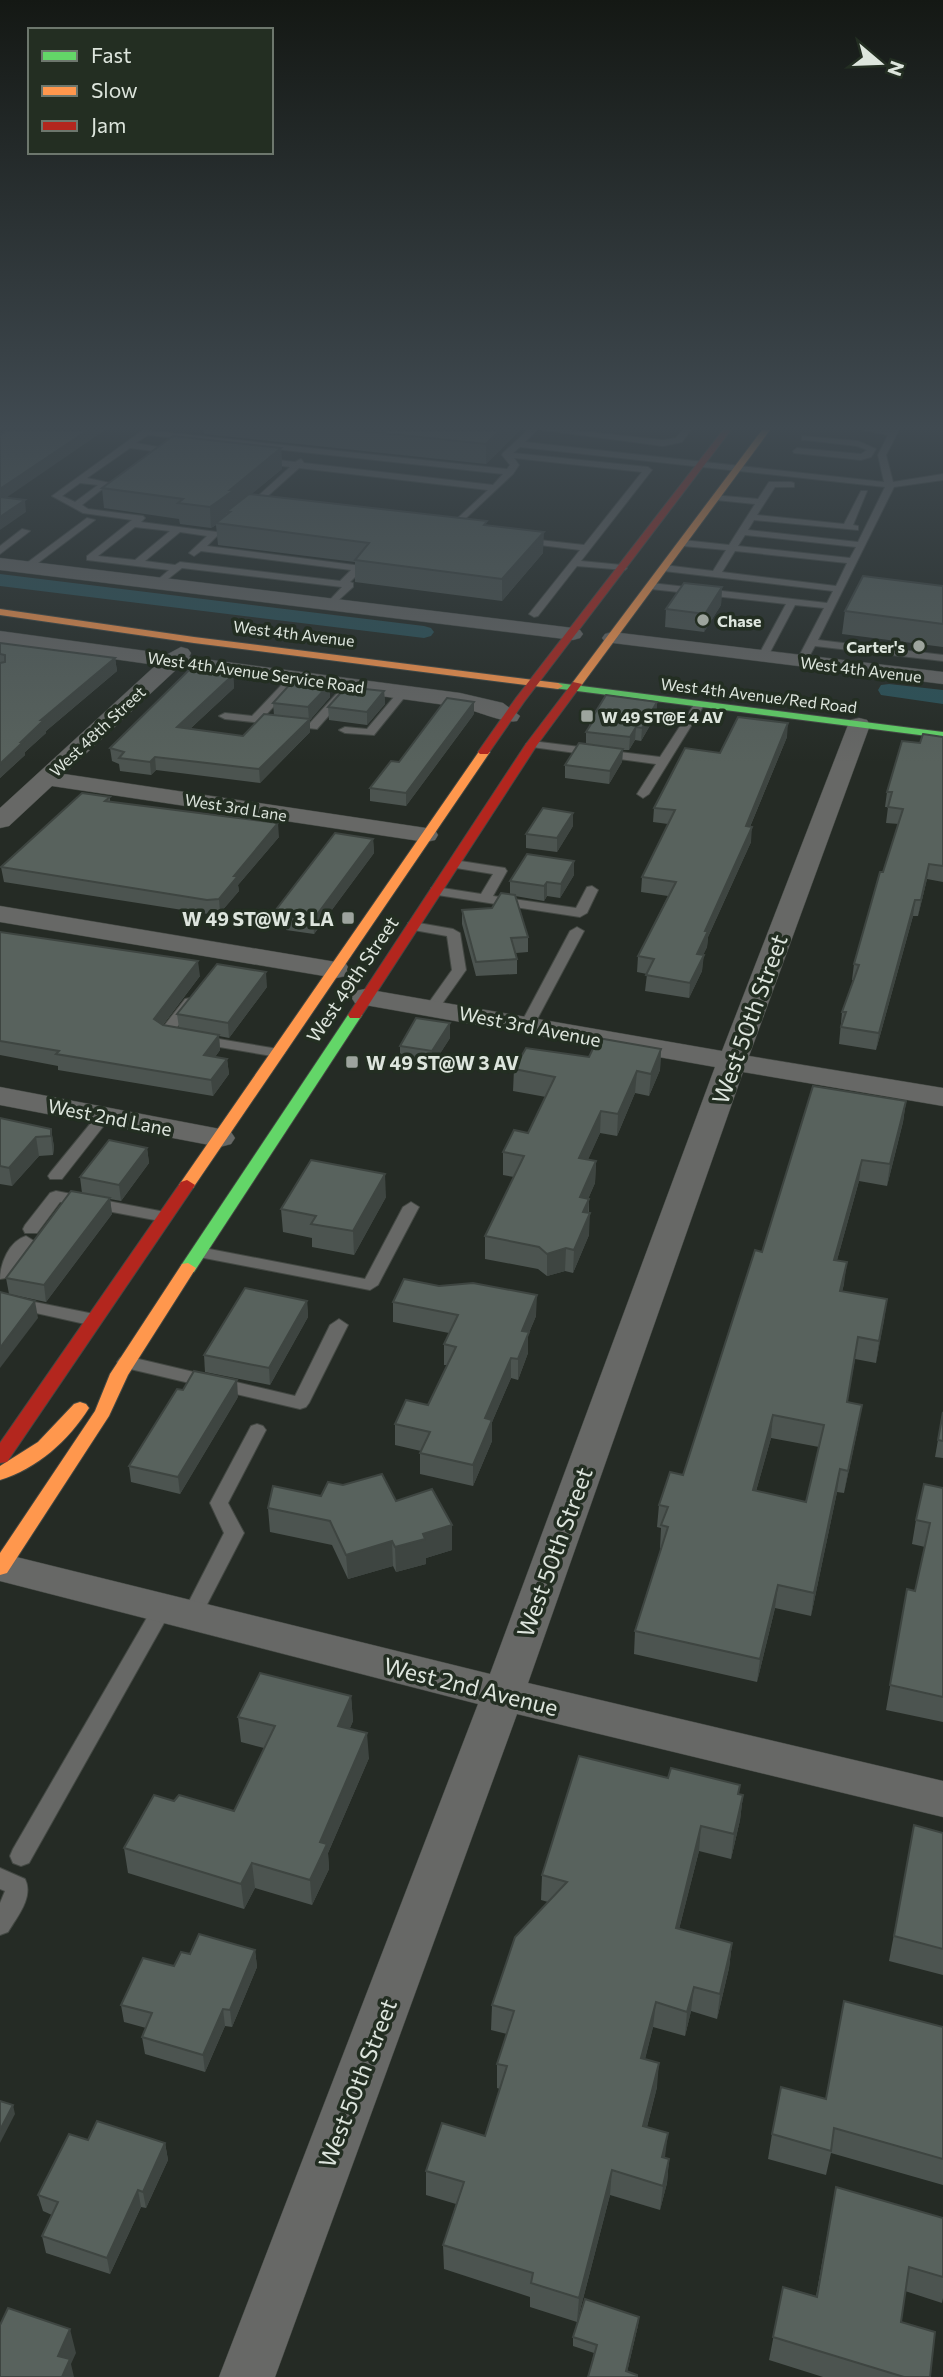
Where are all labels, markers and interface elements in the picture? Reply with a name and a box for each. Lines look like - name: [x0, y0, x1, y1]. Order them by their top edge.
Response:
- legend: [28, 28, 273, 154]
- north arrow: [845, 28, 915, 98]
- text: Fast: [91, 42, 132, 67]
- text: N: [883, 58, 910, 79]
- text: Slow: [91, 77, 138, 102]
- text: Jam: [91, 112, 126, 137]
- place label: Chase: [717, 611, 762, 630]
- marker: Chase: [695, 612, 711, 628]
- street label: West 4th Avenue: [232, 616, 356, 650]
- place label: Carter's: [846, 637, 905, 656]
- marker: Carter's: [911, 638, 927, 654]
- street label: West 4th Avenue Service Road: [146, 647, 366, 697]
- street label: West 4th Avenue: [799, 652, 923, 686]
- street label: West 4th Avenue/Red Road: [660, 674, 858, 716]
- street label: West 48th Street: [45, 682, 149, 780]
- place label: W 49 ST@E 4 AV: [601, 707, 723, 726]
- marker: W 49 ST@E 4 AV: [579, 708, 595, 724]
- street label: West 3rd Lane: [184, 790, 288, 824]
- place label: W 49 ST@W 3 LA: [182, 907, 334, 930]
- marker: W 49 ST@W 3 LA: [340, 910, 356, 926]
- street label: West 49th Street: [301, 911, 403, 1046]
- street label: West 50th Street: [705, 930, 793, 1108]
- street label: West 3rd Avenue: [457, 1001, 603, 1051]
- place label: W 49 ST@W 3 AV: [366, 1051, 519, 1074]
- marker: W 49 ST@W 3 AV: [344, 1054, 360, 1070]
- street label: West 2nd Lane: [46, 1094, 174, 1140]
- street label: West 50th Street: [510, 1463, 598, 1641]
- street label: West 2nd Avenue: [381, 1651, 561, 1721]
- street label: West 50th Street: [312, 1995, 402, 2171]

